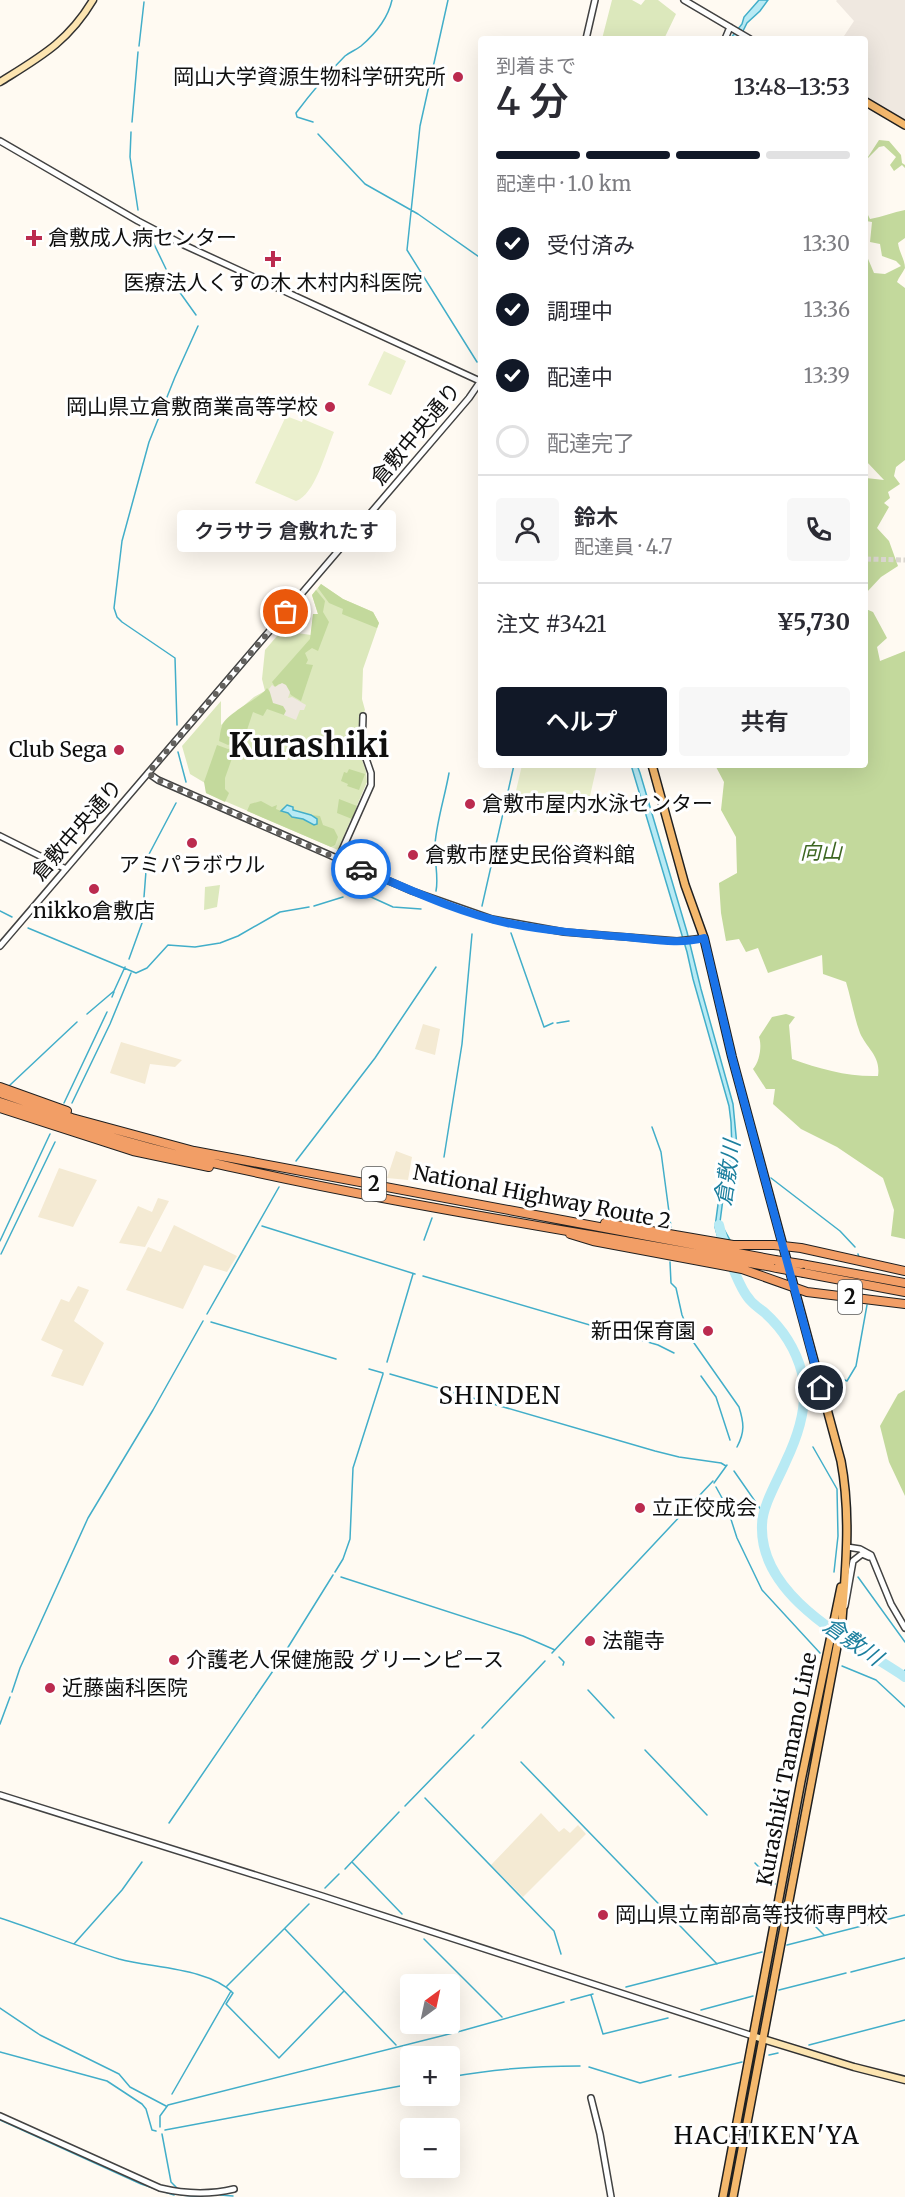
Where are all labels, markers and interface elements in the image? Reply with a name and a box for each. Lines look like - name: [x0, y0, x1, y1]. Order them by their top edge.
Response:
- text: 到着まで: [496, 53, 576, 78]
- place label: 岡山大学資源生物科学研究所: [173, 63, 446, 90]
- marker: 岡山大学資源生物科学研究所: [451, 70, 465, 84]
- text: 13:48–13:53: [734, 73, 850, 101]
- text: 4 分: [496, 77, 569, 126]
- text: 配達中 · 1.0 km: [496, 171, 631, 196]
- place label: 倉敷成人病センター: [48, 224, 237, 251]
- icon: check: [496, 227, 529, 260]
- marker: 倉敷成人病センター: [25, 229, 43, 247]
- text: 受付済み: [547, 231, 635, 259]
- text: 13:30: [803, 231, 850, 256]
- marker: 医療法人くすの木 木村内科医院: [264, 250, 282, 268]
- place label: 医療法人くすの木 木村内科医院: [124, 269, 422, 296]
- icon: check: [496, 293, 529, 326]
- text: 調理中: [547, 297, 613, 325]
- text: 13:36: [804, 297, 850, 322]
- icon: check: [496, 359, 529, 392]
- text: 配達中: [547, 363, 613, 391]
- text: 13:39: [804, 363, 850, 388]
- street label: 倉敷中央通り: [365, 377, 466, 491]
- place label: 岡山県立倉敷商業高等学校: [66, 393, 318, 420]
- marker: 岡山県立倉敷商業高等学校: [323, 400, 337, 414]
- text: 配達完了: [547, 429, 635, 457]
- button: person: [496, 498, 559, 561]
- button: phone: [787, 498, 850, 561]
- text: 鈴木: [574, 503, 618, 531]
- callout: クラサラ 倉敷れたす: [176, 510, 395, 552]
- text: クラサラ 倉敷れたす: [194, 518, 379, 543]
- text: 配達員 · 4.7: [574, 534, 672, 559]
- pin: [260, 586, 311, 637]
- icon: bag: [269, 595, 302, 628]
- text: ¥5,730: [777, 608, 850, 636]
- text: 注文 #3421: [496, 610, 606, 638]
- button: ヘルプ: [496, 687, 667, 756]
- button: 共有: [679, 687, 850, 756]
- district label: Kurashiki: [229, 725, 389, 766]
- place label: Club Sega: [9, 736, 107, 763]
- marker: Club Sega: [112, 743, 126, 757]
- street label: 倉敷中央通り: [25, 773, 128, 886]
- place label: 倉敷市屋内水泳センター: [482, 790, 713, 817]
- marker: 倉敷市屋内水泳センター: [463, 797, 477, 811]
- marker: アミパラボウル: [185, 836, 199, 850]
- park label: 向山: [800, 838, 844, 865]
- courier: [331, 839, 391, 899]
- place label: 倉敷市歴史民俗資料館: [425, 841, 635, 868]
- marker: 倉敷市歴史民俗資料館: [406, 848, 420, 862]
- place label: アミパラボウル: [119, 851, 265, 878]
- icon: car: [345, 853, 378, 886]
- marker: nikko倉敷店: [87, 882, 101, 896]
- place label: nikko倉敷店: [33, 897, 155, 924]
- water label: 倉敷川: [709, 1136, 746, 1208]
- street label: National Highway Route 2: [411, 1158, 673, 1235]
- road number: 2: [362, 1167, 386, 1201]
- road number: 2: [838, 1280, 862, 1314]
- place label: 新田保育園: [591, 1317, 696, 1344]
- marker: 新田保育園: [701, 1324, 715, 1338]
- pin: [795, 1362, 846, 1413]
- icon: home: [804, 1371, 837, 1404]
- district label: SHINDEN: [438, 1380, 562, 1411]
- place label: 立正佼成会: [652, 1494, 757, 1521]
- marker: 立正佼成会: [633, 1501, 647, 1515]
- water label: 倉敷川: [818, 1611, 890, 1673]
- place label: 法龍寺: [602, 1627, 665, 1654]
- marker: 法龍寺: [583, 1634, 597, 1648]
- place label: 介護老人保健施設 グリーンピース: [186, 1646, 504, 1673]
- street label: Kurashiki Tamano Line: [751, 1650, 822, 1888]
- marker: 介護老人保健施設 グリーンピース: [167, 1653, 181, 1667]
- place label: 近藤歯科医院: [62, 1674, 188, 1701]
- marker: 近藤歯科医院: [43, 1681, 57, 1695]
- place label: 岡山県立南部高等技術専門校: [615, 1901, 888, 1928]
- marker: 岡山県立南部高等技術専門校: [596, 1908, 610, 1922]
- north arrow: [400, 1974, 460, 2034]
- map controls: [400, 1974, 460, 2178]
- button: +: [400, 2046, 460, 2106]
- button: −: [400, 2118, 460, 2178]
- district label: HACHIKEN'YA: [674, 2120, 860, 2151]

